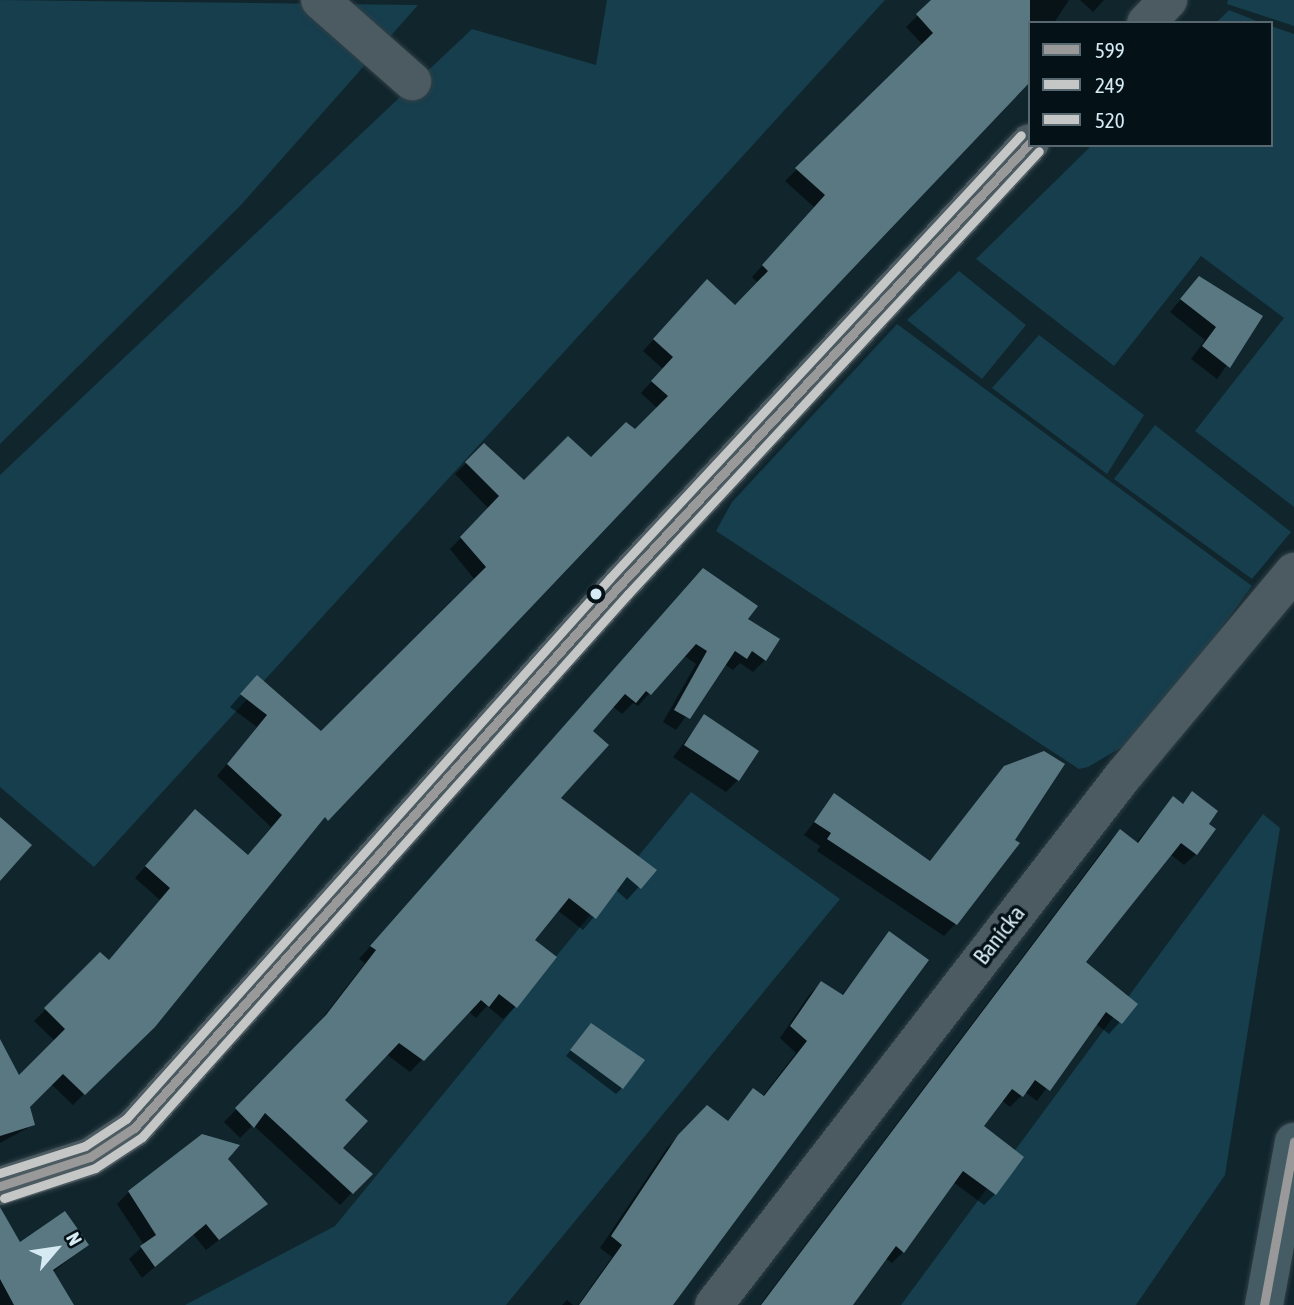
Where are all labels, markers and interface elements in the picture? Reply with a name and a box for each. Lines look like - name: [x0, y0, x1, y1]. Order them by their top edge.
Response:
- legend: [1028, 21, 1273, 147]
- text: 599: [1095, 38, 1125, 62]
- text: 249: [1095, 73, 1125, 97]
- text: 520: [1095, 108, 1125, 132]
- unlabelled marker: [589, 587, 603, 601]
- street label: Banícka: [967, 900, 1031, 970]
- north arrow: [21, 1214, 91, 1284]
- text: N: [62, 1229, 87, 1249]

